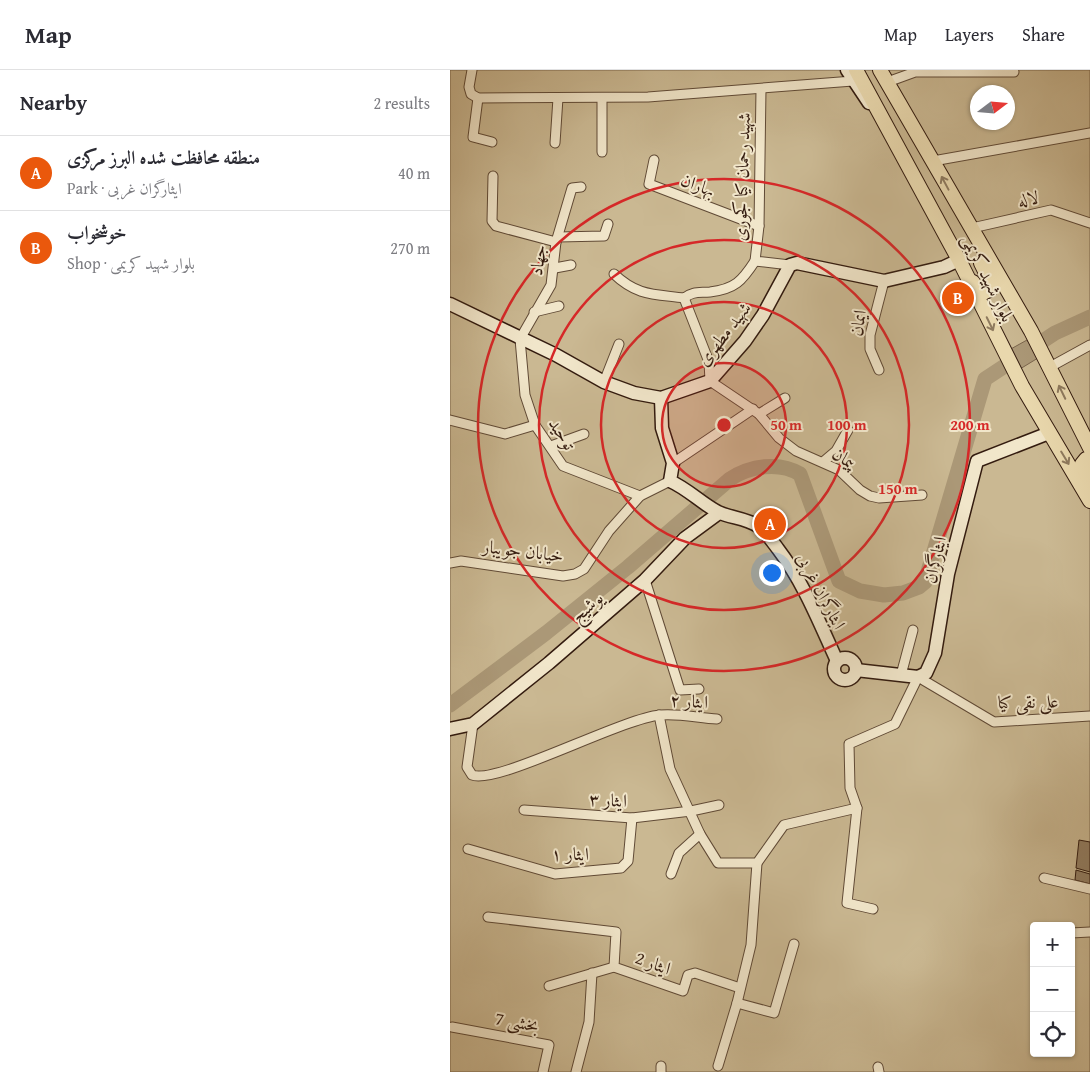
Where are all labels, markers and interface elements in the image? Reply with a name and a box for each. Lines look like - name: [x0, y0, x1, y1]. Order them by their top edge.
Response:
- text: Map: [25, 17, 72, 52]
- text: Map: [884, 21, 917, 48]
- text: Layers: [945, 21, 994, 48]
- text: Share: [1022, 21, 1065, 48]
- north arrow: [970, 85, 1015, 130]
- text: Nearby: [20, 87, 87, 118]
- text: 2 results: [373, 91, 430, 115]
- street label: شهید رحمان کیا کجوری: [726, 112, 757, 242]
- text: منطقه محافظت شده البرز مرکزی: [67, 143, 260, 171]
- text: A: [31, 161, 41, 185]
- text: 40 m: [398, 161, 430, 185]
- street label: بهاران: [677, 166, 719, 203]
- text: Park · ایثارگران غربی: [67, 176, 182, 200]
- one-way arrow: [940, 176, 949, 191]
- street label: لاله: [1014, 183, 1041, 214]
- text: خوشخواب: [67, 218, 127, 246]
- street label: بلوار شهید کریمی: [955, 229, 1021, 326]
- text: B: [31, 236, 41, 260]
- text: 270 m: [390, 236, 430, 260]
- street label: جهاد: [522, 243, 553, 277]
- text: Shop · بلوار شهید کریمی: [67, 251, 195, 275]
- pin: B: [942, 279, 974, 317]
- street label: شهید مطهری: [690, 296, 757, 372]
- street label: ایمان: [842, 308, 873, 338]
- one-way arrow: [986, 316, 995, 331]
- one-way arrow: [1057, 385, 1067, 400]
- street label: توحید: [542, 412, 583, 456]
- text: 50 m: [770, 414, 802, 435]
- text: 100 m: [827, 414, 867, 435]
- text: 200 m: [950, 414, 990, 435]
- centre of rings: [715, 416, 733, 434]
- street label: پیمان: [827, 440, 862, 476]
- one-way arrow: [1060, 451, 1070, 465]
- text: 150 m: [878, 478, 918, 499]
- pin: A: [754, 505, 786, 543]
- street label: خیابان جویبار: [479, 532, 565, 569]
- street label: ایثارگران: [916, 534, 953, 586]
- street label: ایثارگران غربی: [790, 548, 853, 634]
- your location: [759, 560, 785, 586]
- street label: یوشیج: [564, 584, 612, 631]
- street label: ایثار ۲: [669, 686, 709, 715]
- street label: علی نقی کیا: [997, 687, 1059, 716]
- street label: ایثار ۳: [588, 785, 628, 814]
- street label: ایثار ۱: [551, 840, 589, 867]
- map controls: [1030, 922, 1075, 1057]
- button: +: [1030, 922, 1075, 967]
- street label: ایثار 2: [632, 944, 675, 981]
- button: −: [1030, 967, 1075, 1012]
- street label: بخشی 7: [493, 1004, 541, 1039]
- button: locate: [1030, 1012, 1075, 1057]

